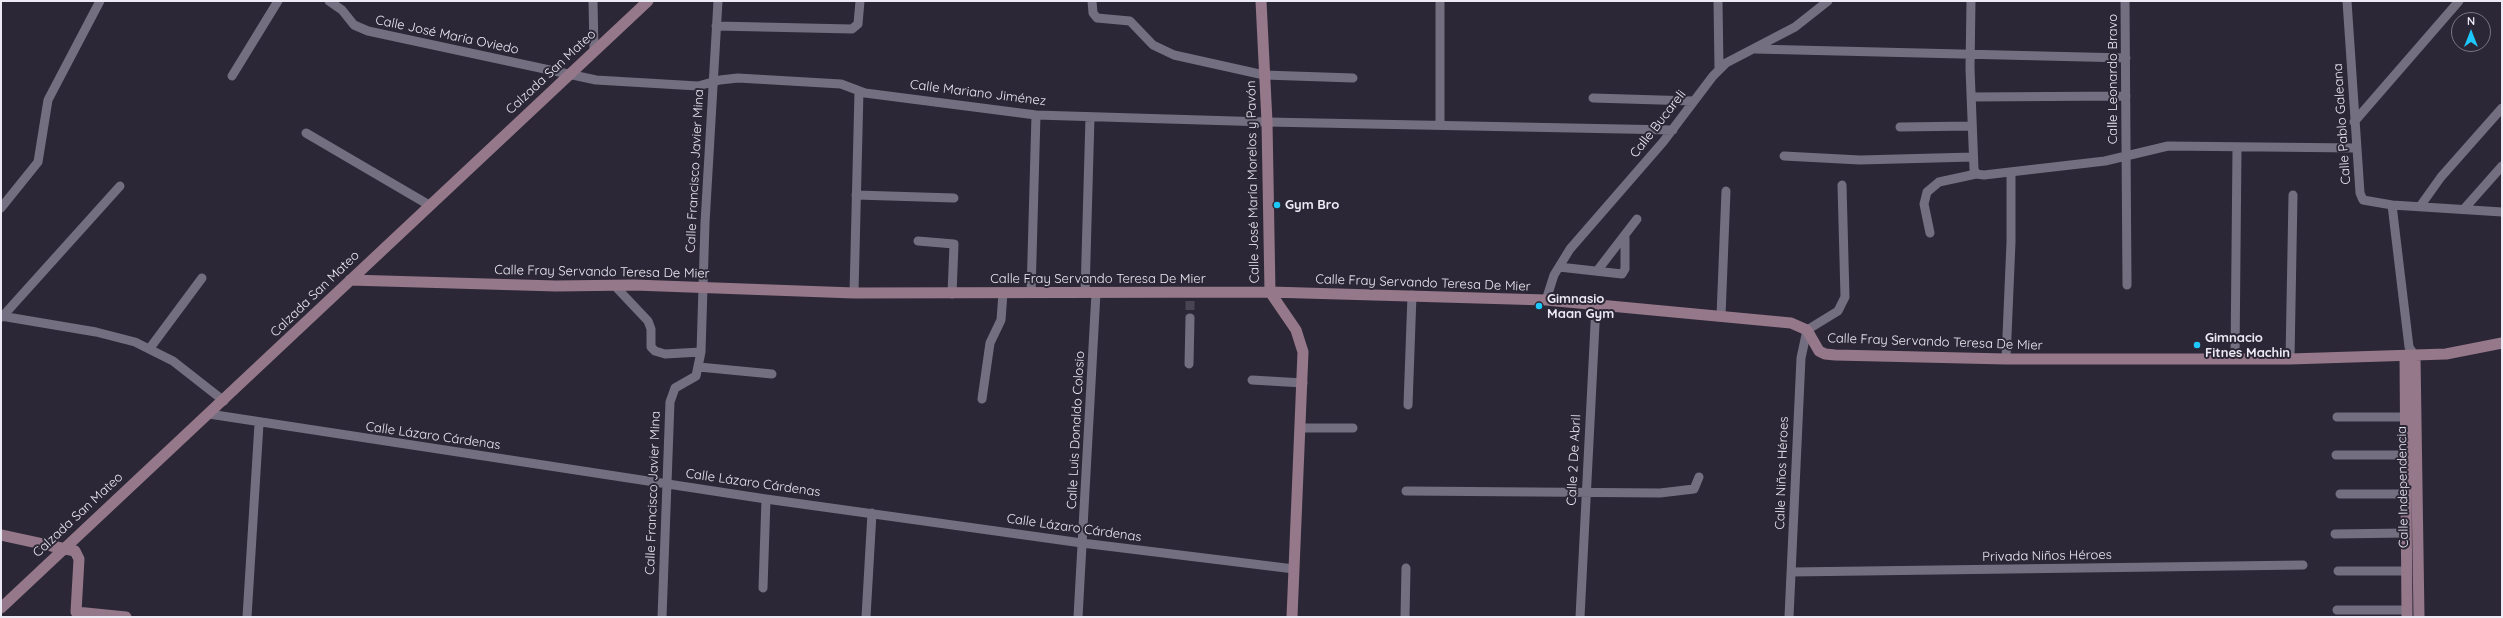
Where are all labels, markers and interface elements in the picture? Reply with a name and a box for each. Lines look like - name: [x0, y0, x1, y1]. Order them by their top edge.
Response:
- street label: Calle José María Oviedo: [374, 12, 520, 58]
- north arrow: [2451, 12, 2491, 52]
- street label: Calle Leonardo Bravo: [2105, 14, 2121, 144]
- text: N: [2467, 14, 2475, 28]
- street label: Calzada San Mateo: [503, 26, 599, 118]
- street label: Calle Pablo Galeana: [2330, 63, 2354, 185]
- street label: Calle Mariano Jiménez: [909, 77, 1047, 109]
- street label: Calle José María Morelos y Pavón: [1243, 80, 1263, 284]
- street label: Calle Bucareli: [1627, 87, 1689, 161]
- street label: Calle Francisco Javier Mina: [683, 89, 707, 253]
- place label: Gym Bro: [1285, 197, 1339, 213]
- marker: Gym Bro: [1272, 200, 1282, 210]
- street label: Calzada San Mateo: [267, 248, 363, 340]
- street label: Calle Fray Servando Teresa De Mier: [494, 262, 710, 282]
- street label: Calle Fray Servando Teresa De Mier: [990, 271, 1206, 287]
- street label: Calle Fray Servando Teresa De Mier: [1315, 271, 1531, 295]
- place label: Gimnasio Maan Gym: [1547, 291, 1614, 322]
- marker: Gimnasio Maan Gym: [1534, 301, 1544, 311]
- street label: Calle Fray Servando Teresa De Mier: [1827, 330, 2043, 354]
- place label: Gimnacio Fitnes Machin: [2205, 330, 2290, 361]
- marker: Gimnacio Fitnes Machin: [2192, 340, 2202, 350]
- street label: Calle Luis Donaldo Colosio: [1064, 350, 1088, 510]
- street label: Calle Francisco Javier Mina: [642, 411, 664, 575]
- street label: Calle 2 De Abril: [1564, 414, 1584, 506]
- street label: Calle Niños Héroes: [1772, 416, 1792, 530]
- street label: Calle Lázaro Cárdenas: [365, 419, 501, 453]
- street label: Calle Independencia: [2394, 426, 2412, 548]
- street label: Calle Lázaro Cárdenas: [685, 466, 821, 500]
- street label: Calzada San Mateo: [30, 469, 126, 561]
- street label: Calle Lázaro Cárdenas: [1006, 511, 1142, 545]
- street label: Privada Niños Héroes: [1982, 547, 2112, 565]

